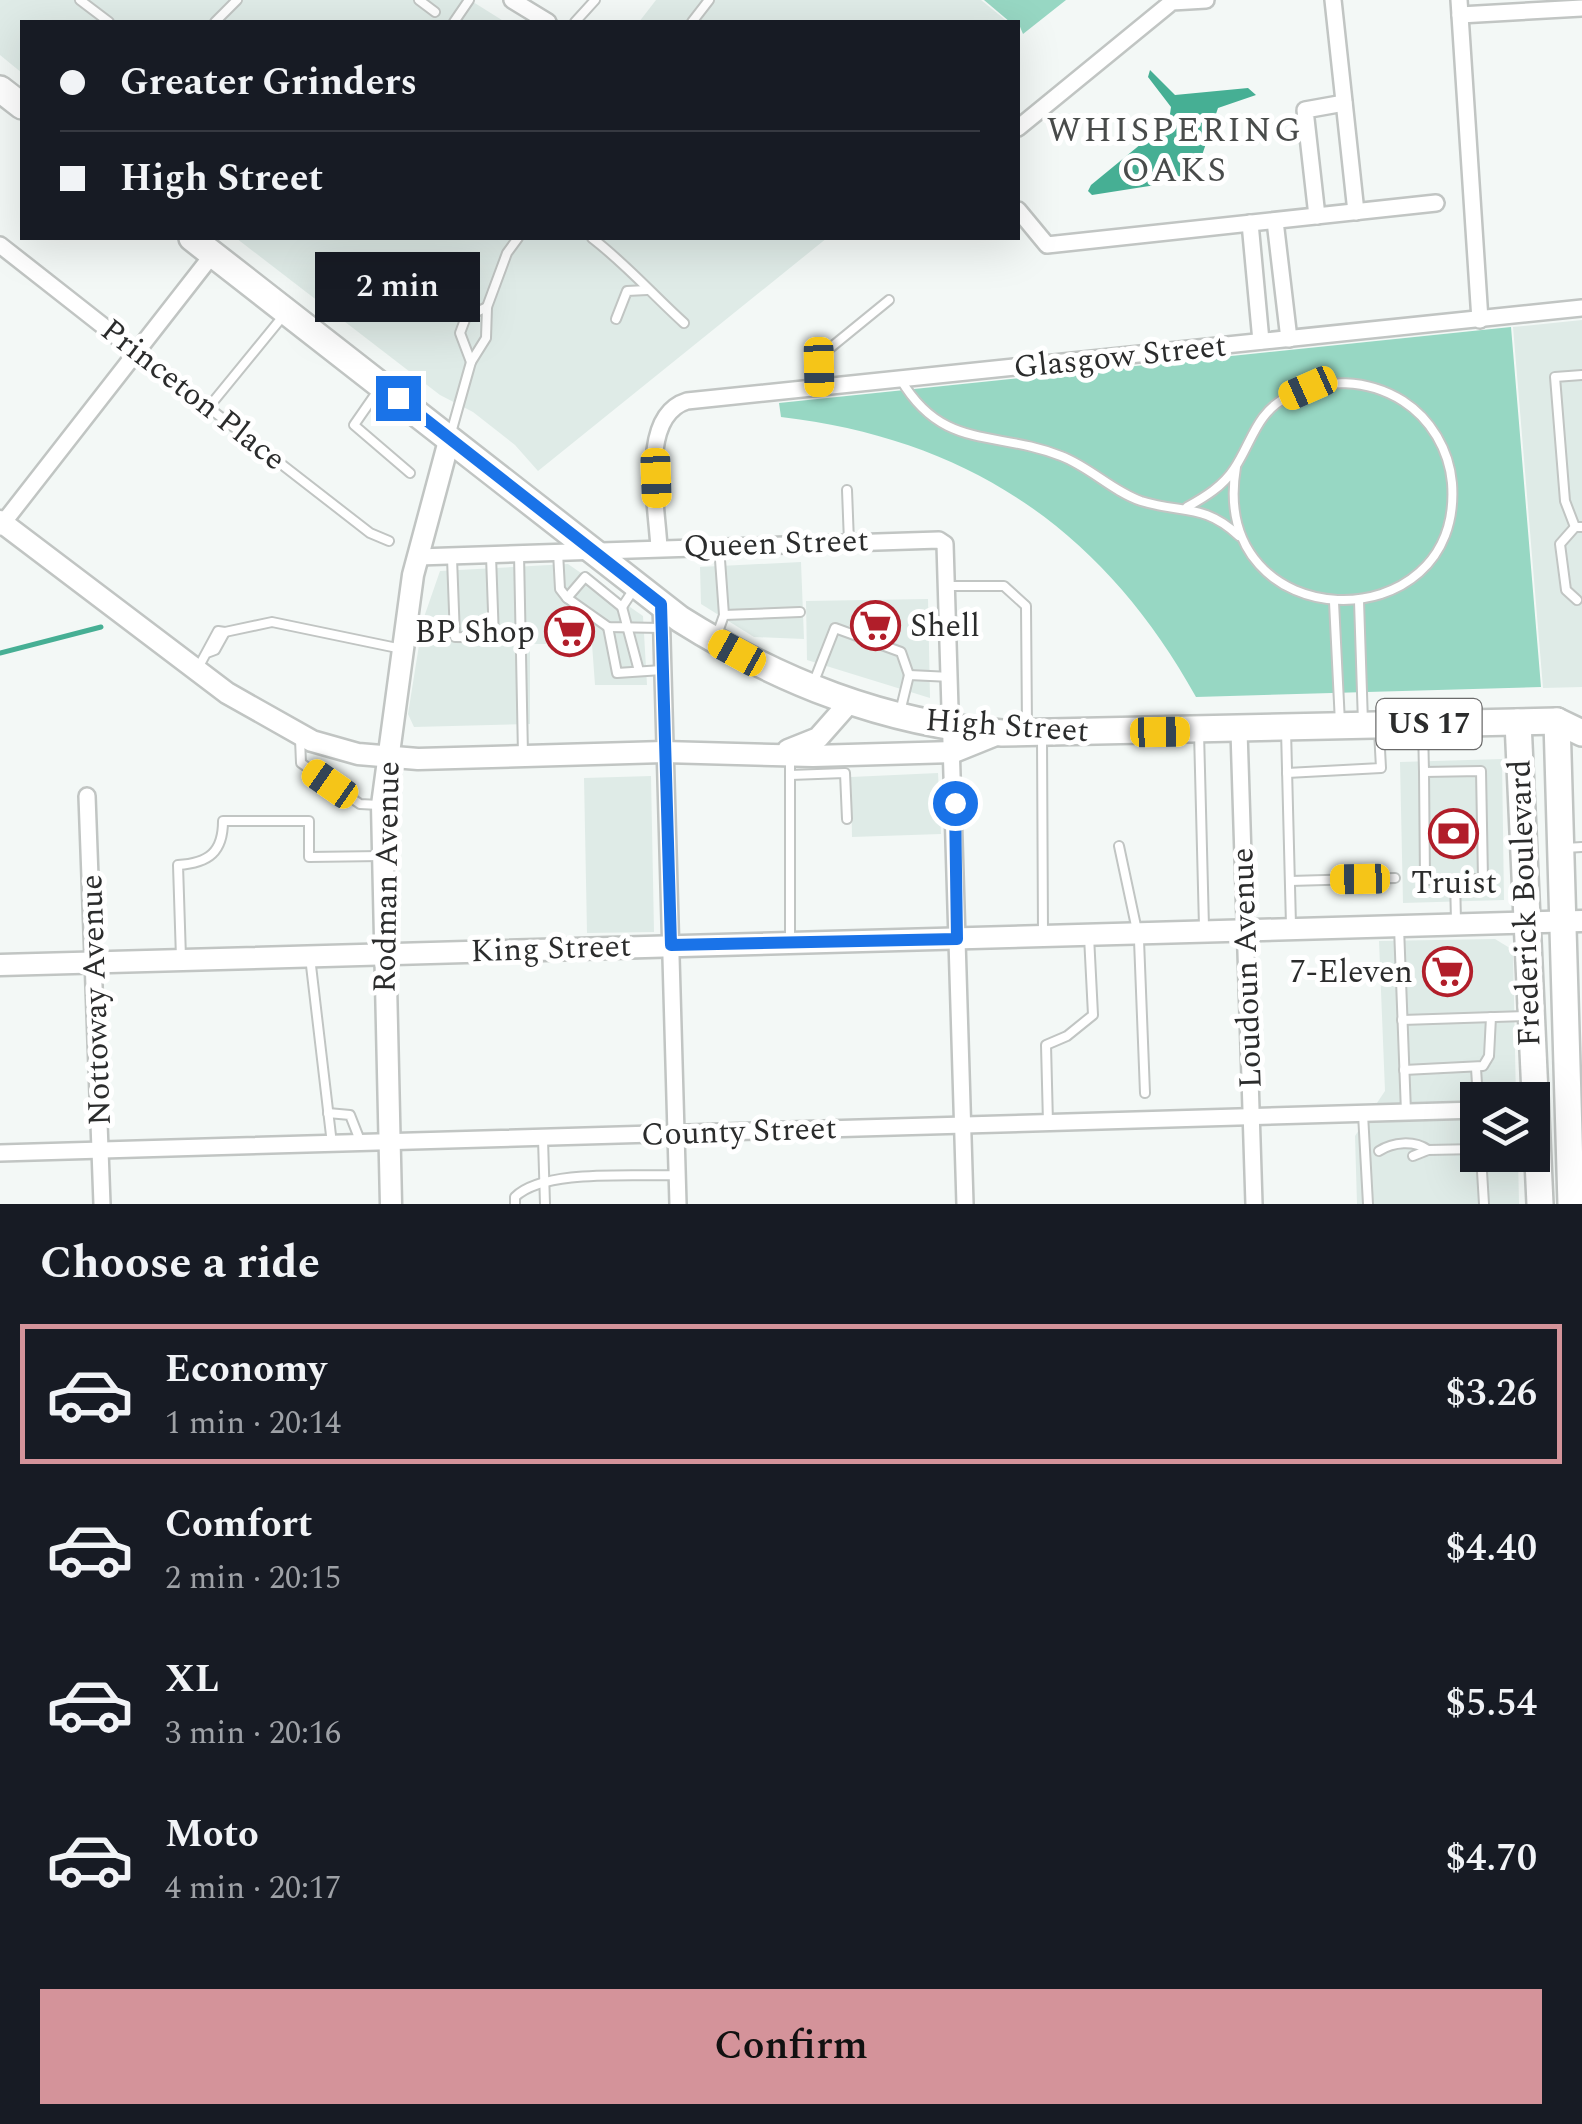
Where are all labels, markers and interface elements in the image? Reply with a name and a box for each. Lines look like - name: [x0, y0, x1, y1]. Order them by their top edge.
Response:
- text: Greater Grinders: [120, 54, 417, 112]
- district label: WHISPERING OAKS: [1047, 104, 1303, 197]
- text: High Street: [120, 150, 323, 208]
- callout: 2 min: [316, 253, 480, 323]
- text: 2 min: [356, 262, 439, 311]
- street label: Princeton Place: [90, 307, 296, 483]
- street label: Glasgow Street: [1011, 321, 1229, 393]
- car: [803, 337, 835, 397]
- car: [1274, 362, 1342, 414]
- route end: [376, 376, 421, 421]
- car: [640, 447, 672, 509]
- street label: Queen Street: [683, 516, 869, 572]
- supermarket icon: Shell: [849, 600, 901, 652]
- place label: Shell: [910, 602, 980, 651]
- supermarket icon: BP Shop: [544, 606, 596, 658]
- place label: BP Shop: [414, 608, 535, 657]
- car: [703, 625, 771, 681]
- street label: High Street: [924, 696, 1090, 756]
- road number: US 17: [1376, 699, 1482, 749]
- car: [1130, 716, 1190, 748]
- car: [297, 755, 363, 813]
- street label: Frederick Boulevard: [1496, 759, 1554, 1047]
- street label: Rodman Avenue: [360, 761, 414, 993]
- route start: [933, 781, 978, 826]
- bank icon: Truist: [1428, 807, 1480, 859]
- street label: Loudoun Avenue: [1218, 847, 1276, 1089]
- place label: Truist: [1411, 859, 1497, 908]
- car: [1330, 863, 1390, 895]
- street label: Nottoway Avenue: [67, 874, 125, 1126]
- street label: King Street: [470, 922, 632, 976]
- supermarket icon: 7-Eleven: [1422, 946, 1474, 998]
- place label: 7-Eleven: [1290, 948, 1413, 997]
- map controls: [1460, 1082, 1550, 1172]
- button: layers: [1460, 1082, 1550, 1172]
- street label: County Street: [640, 1104, 838, 1160]
- text: Choose a ride: [40, 1229, 320, 1298]
- text: Economy: [165, 1341, 326, 1399]
- icon: car: [45, 1349, 135, 1439]
- text: $3.26: [1446, 1365, 1537, 1423]
- text: 1 min · 20:14: [165, 1399, 341, 1448]
- text: Comfort: [165, 1496, 312, 1554]
- icon: car: [45, 1504, 135, 1594]
- text: $4.40: [1446, 1520, 1537, 1578]
- text: 2 min · 20:15: [165, 1554, 341, 1603]
- text: XL: [165, 1651, 219, 1709]
- icon: car: [45, 1659, 135, 1749]
- text: $5.54: [1446, 1675, 1537, 1733]
- text: 3 min · 20:16: [165, 1709, 341, 1758]
- text: Moto: [165, 1806, 259, 1864]
- icon: car: [45, 1814, 135, 1904]
- text: $4.70: [1446, 1830, 1537, 1888]
- text: 4 min · 20:17: [165, 1864, 341, 1913]
- button: Confirm: [40, 1989, 1542, 2104]

